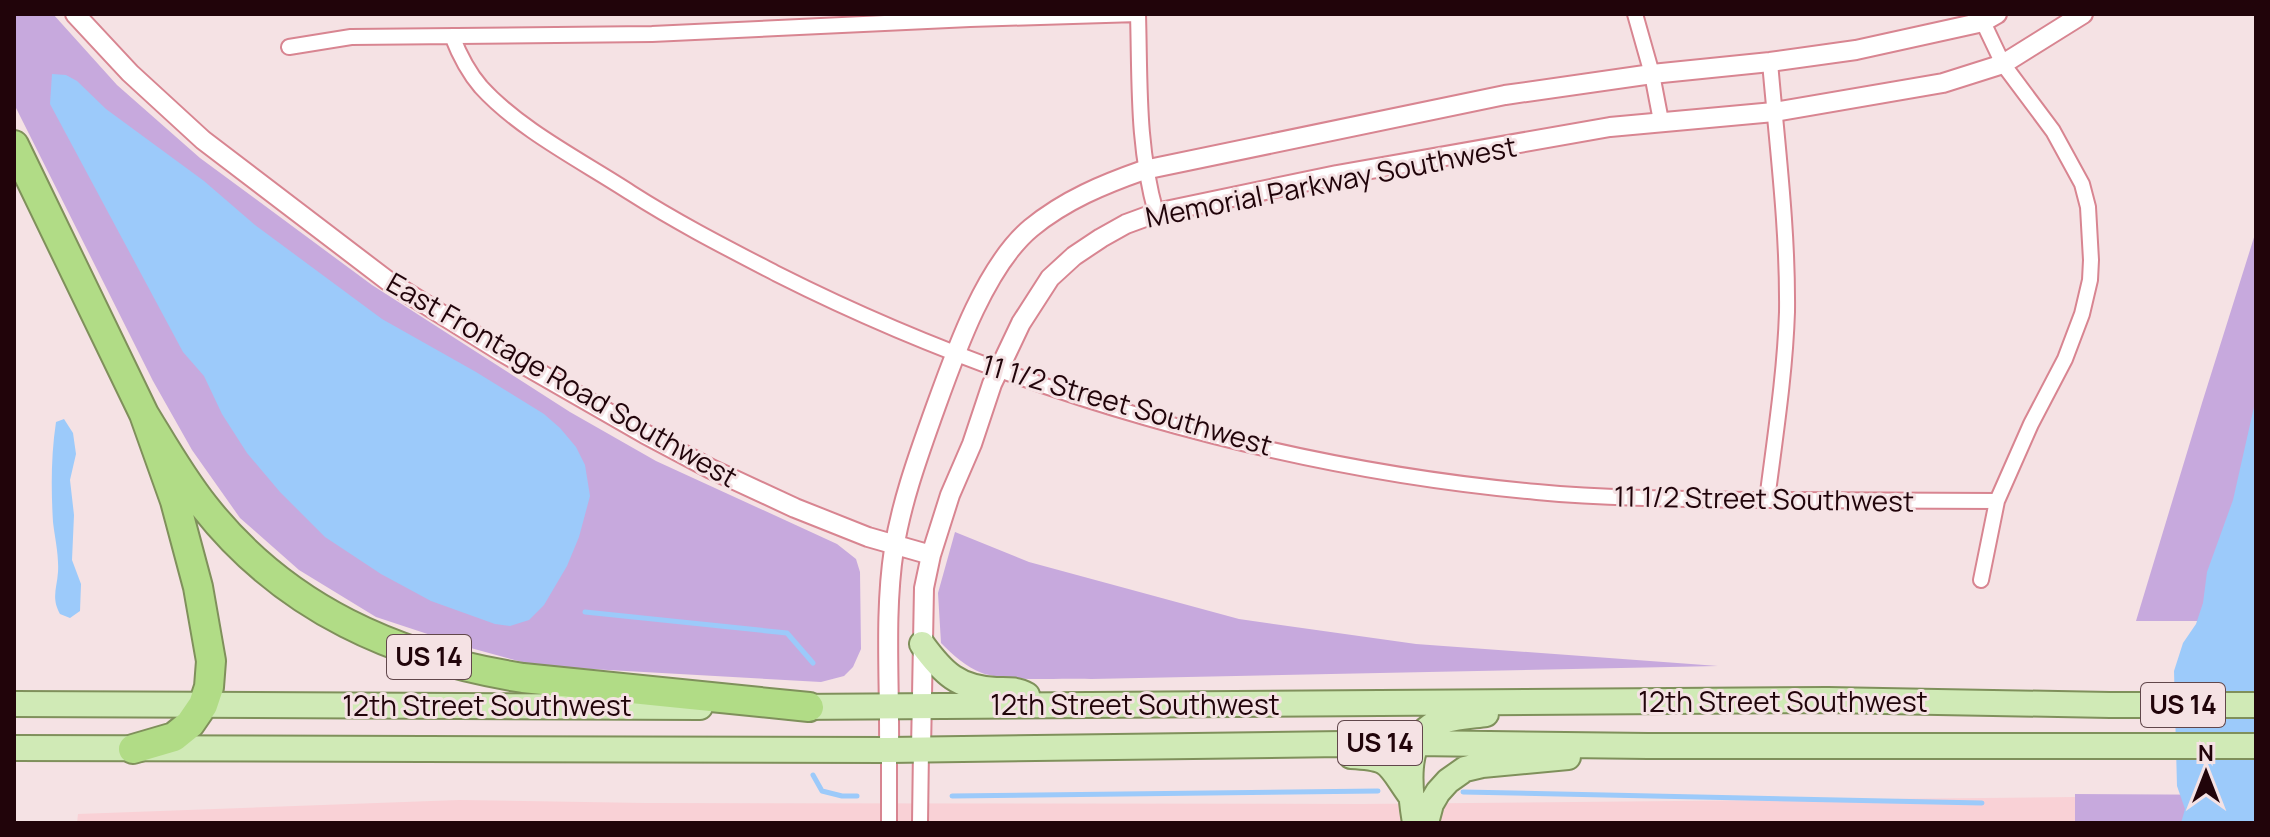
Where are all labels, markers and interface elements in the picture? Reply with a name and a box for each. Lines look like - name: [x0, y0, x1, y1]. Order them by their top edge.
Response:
- street label: Memorial Parkway Southwest: [1142, 126, 1520, 236]
- street label: East Frontage Road Southwest: [380, 263, 745, 495]
- street label: 11 1/2 Street Southwest: [978, 344, 1277, 464]
- street label: 11 1/2 Street Southwest: [1614, 476, 1914, 520]
- road number: US 14: [387, 635, 471, 679]
- street label: 12th Street Southwest: [1638, 682, 1928, 720]
- road number: US 14: [2141, 683, 2225, 727]
- street label: 12th Street Southwest: [990, 685, 1280, 723]
- street label: 12th Street Southwest: [342, 686, 632, 724]
- road number: US 14: [1338, 721, 1422, 765]
- north arrow: [2166, 733, 2246, 813]
- text: N: [2198, 738, 2214, 768]

